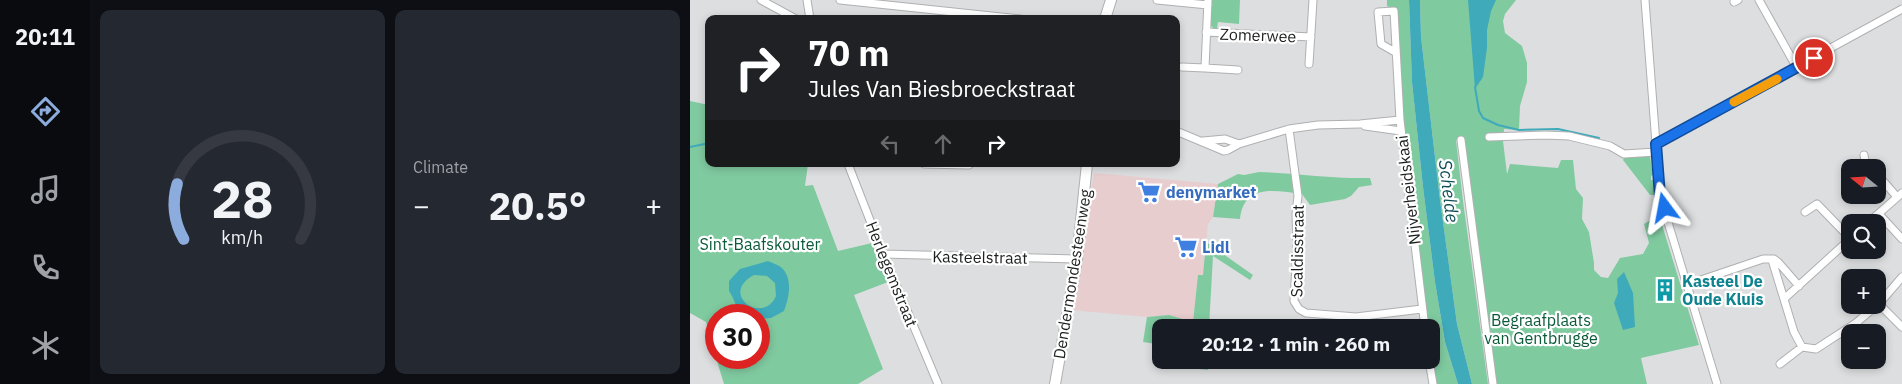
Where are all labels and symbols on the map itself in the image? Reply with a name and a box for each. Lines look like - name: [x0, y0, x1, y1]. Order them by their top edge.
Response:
- street label: Zomerwee: [1219, 24, 1297, 46]
- pin: [1793, 37, 1835, 79]
- street label: Nijverheidskaai: [1391, 134, 1425, 246]
- water label: Schelde: [1434, 158, 1464, 224]
- north arrow: [1841, 159, 1886, 204]
- supermarket icon: denymarket: [1136, 179, 1162, 205]
- position arrow: [1638, 181, 1690, 233]
- place label: denymarket: [1166, 182, 1256, 202]
- street label: Dendermondesteenweg: [1049, 187, 1095, 360]
- street label: Scaldisstraat: [1286, 204, 1308, 298]
- street label: Herlegemstraat: [862, 218, 922, 330]
- park label: Sint-Baafskouter: [700, 234, 821, 254]
- supermarket icon: Lidl: [1173, 234, 1199, 260]
- place label: Lidl: [1202, 237, 1230, 257]
- street label: Kasteelstraat: [932, 246, 1028, 268]
- place label: Kasteel De Oude Kluis: [1682, 271, 1763, 309]
- building icon: Kasteel De Oude Kluis: [1652, 277, 1678, 303]
- speed limit sign: 30: [705, 304, 770, 369]
- park label: Begraafplaats van Gentbrugge: [1484, 310, 1598, 348]

